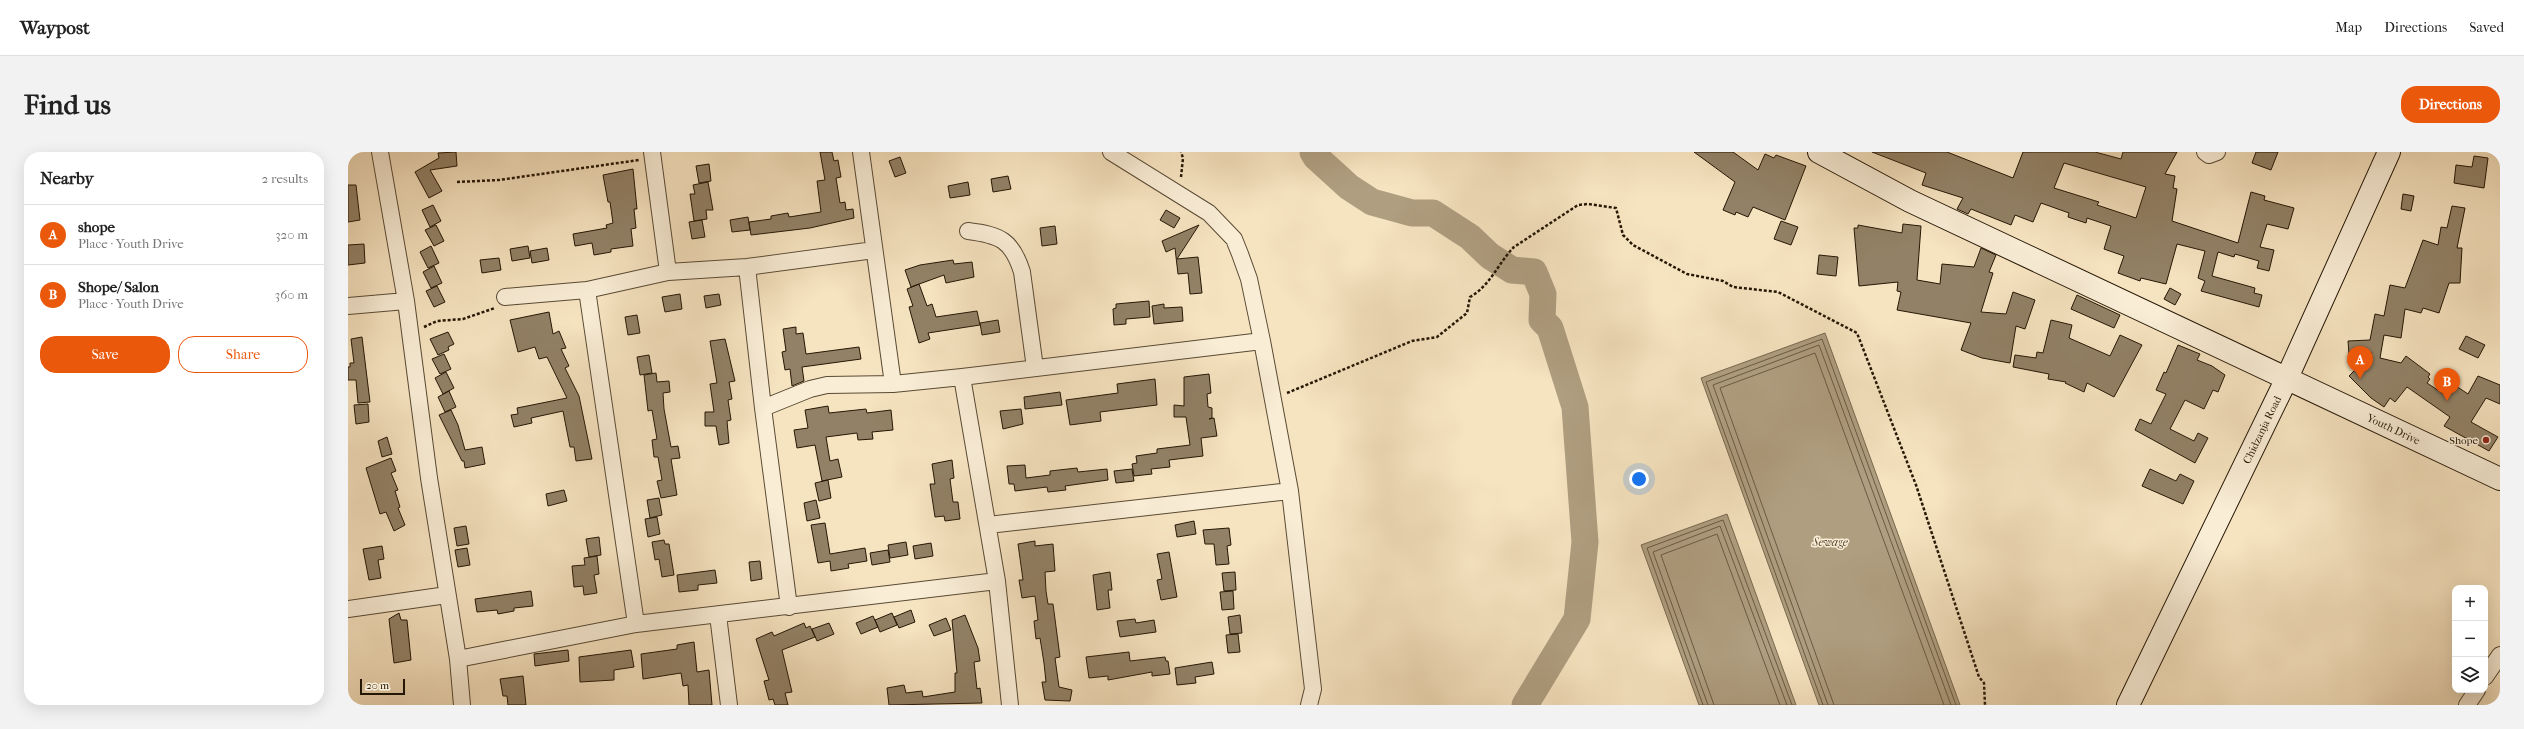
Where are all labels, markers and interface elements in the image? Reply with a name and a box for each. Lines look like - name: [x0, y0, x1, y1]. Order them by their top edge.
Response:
- text: Waypost: [20, 17, 90, 39]
- text: Map: [2335, 19, 2362, 36]
- text: Directions: [2384, 19, 2447, 36]
- text: Saved: [2469, 19, 2504, 36]
- button: Directions: [2401, 86, 2500, 123]
- text: Find us: [24, 88, 111, 121]
- text: Nearby: [40, 168, 94, 188]
- text: 2 results: [262, 171, 308, 186]
- text: shope: [78, 218, 115, 236]
- text: A: [49, 227, 57, 242]
- text: 320 m: [275, 227, 308, 242]
- text: Place · Youth Drive: [78, 236, 184, 251]
- text: Shope/ Salon: [78, 278, 159, 296]
- text: B: [49, 287, 57, 302]
- text: 360 m: [275, 287, 308, 302]
- text: Place · Youth Drive: [78, 296, 184, 311]
- button: Save: [40, 336, 170, 373]
- button: Share: [178, 336, 308, 373]
- pin: A: [2347, 346, 2373, 379]
- pin: B: [2434, 368, 2460, 401]
- street label: Chidzanja Road: [2240, 393, 2285, 466]
- street label: Youth Drive: [2364, 411, 2423, 448]
- place label: Shope: [2449, 434, 2479, 447]
- marker: Shope: [2481, 435, 2491, 445]
- your location: [1629, 469, 1649, 489]
- water label: Sewage: [1811, 535, 1849, 549]
- map controls: [2452, 585, 2488, 693]
- button: +: [2452, 585, 2488, 621]
- button: −: [2452, 621, 2488, 657]
- button: layers: [2452, 657, 2488, 693]
- scale bar: [360, 677, 405, 696]
- text: 20 m: [366, 679, 389, 692]

